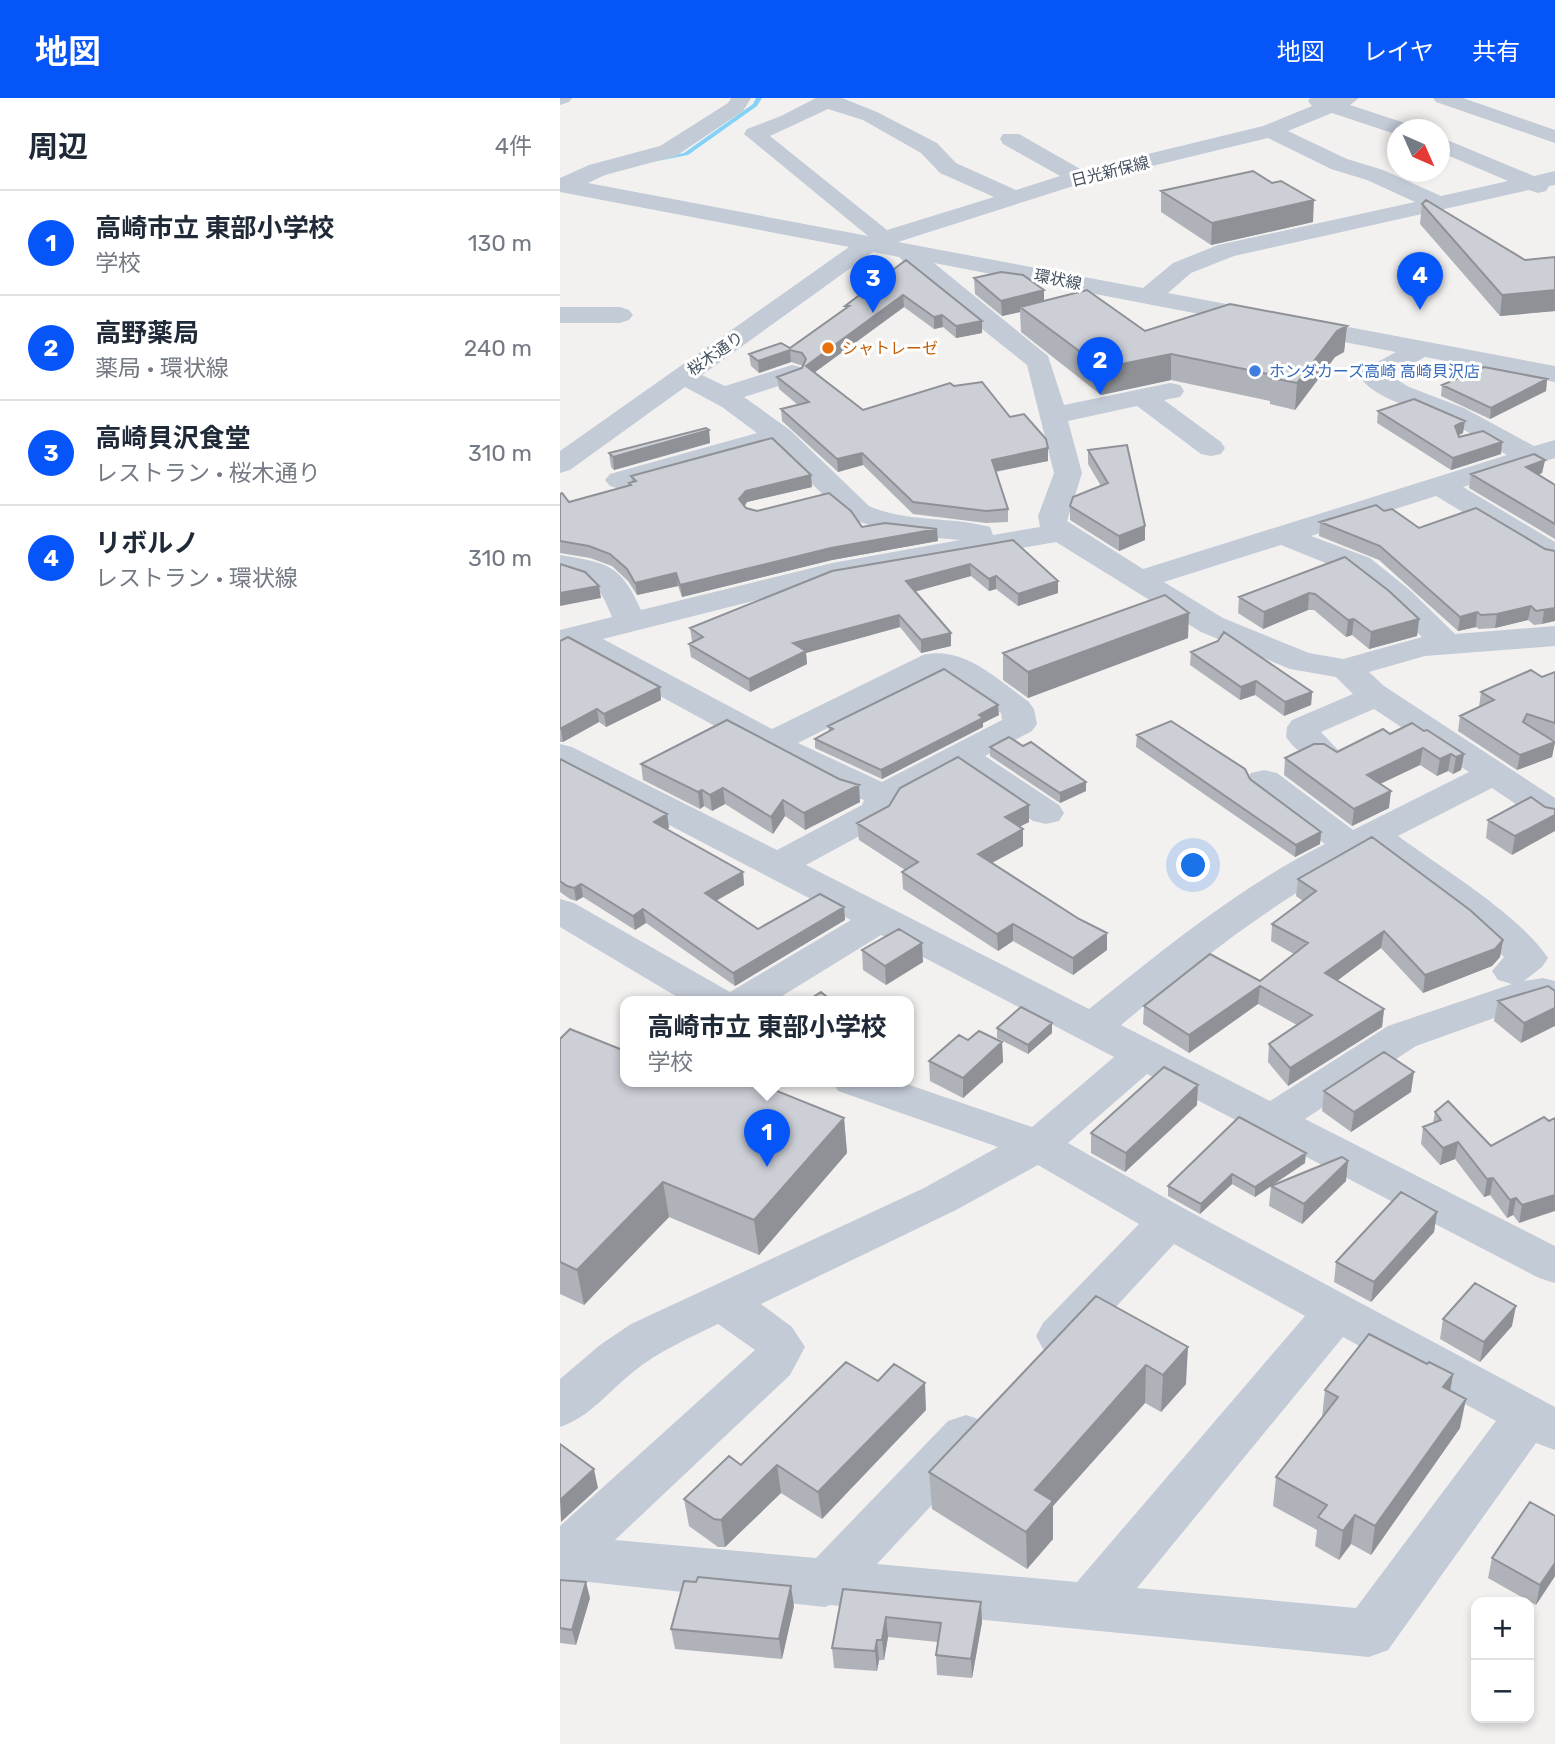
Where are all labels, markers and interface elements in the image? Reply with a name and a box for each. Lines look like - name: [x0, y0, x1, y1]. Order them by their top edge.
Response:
- text: 地図: [35, 32, 101, 71]
- text: 地図: [1277, 38, 1325, 66]
- text: レイヤ: [1363, 38, 1434, 66]
- text: 共有: [1472, 38, 1520, 66]
- north arrow: [1387, 119, 1450, 182]
- text: 周辺: [28, 129, 88, 165]
- text: 4件: [495, 132, 532, 160]
- street label: 日光新保線: [1069, 153, 1151, 190]
- text: 高崎市立 東部小学校: [95, 213, 335, 244]
- text: 1: [45, 229, 57, 257]
- text: 130 m: [468, 229, 532, 257]
- text: 学校: [95, 249, 141, 277]
- pin: 4: [1397, 252, 1443, 310]
- pin: 3: [850, 255, 896, 313]
- street label: 環状線: [1033, 266, 1083, 293]
- text: 高野薬局: [95, 318, 199, 349]
- street label: 桜木通り: [684, 327, 747, 380]
- text: 2: [44, 334, 58, 362]
- text: 240 m: [464, 334, 532, 362]
- pin: 2: [1077, 337, 1123, 395]
- place label: シャトレーゼ: [842, 339, 938, 358]
- marker: シャトレーゼ: [820, 340, 836, 356]
- text: 薬局 · 環状線: [95, 354, 229, 382]
- place label: ホンダカーズ高崎 高崎貝沢店: [1269, 362, 1480, 381]
- marker: ホンダカーズ高崎 高崎貝沢店: [1247, 363, 1263, 379]
- text: 高崎貝沢食堂: [95, 423, 251, 454]
- text: 3: [43, 439, 59, 467]
- text: 310 m: [468, 439, 532, 467]
- text: レストラン · 桜木通り: [95, 459, 321, 487]
- text: リボルノ: [95, 528, 199, 559]
- text: 4: [43, 544, 59, 572]
- text: 310 m: [468, 544, 532, 572]
- text: レストラン · 環状線: [95, 564, 298, 592]
- your location: [1176, 848, 1210, 882]
- popup: [620, 996, 914, 1087]
- text: 高崎市立 東部小学校: [647, 1012, 887, 1043]
- text: 学校: [647, 1048, 693, 1076]
- pin: 1: [744, 1109, 790, 1167]
- map controls: [1471, 1597, 1534, 1723]
- button: +: [1471, 1597, 1534, 1660]
- button: −: [1471, 1660, 1534, 1723]

